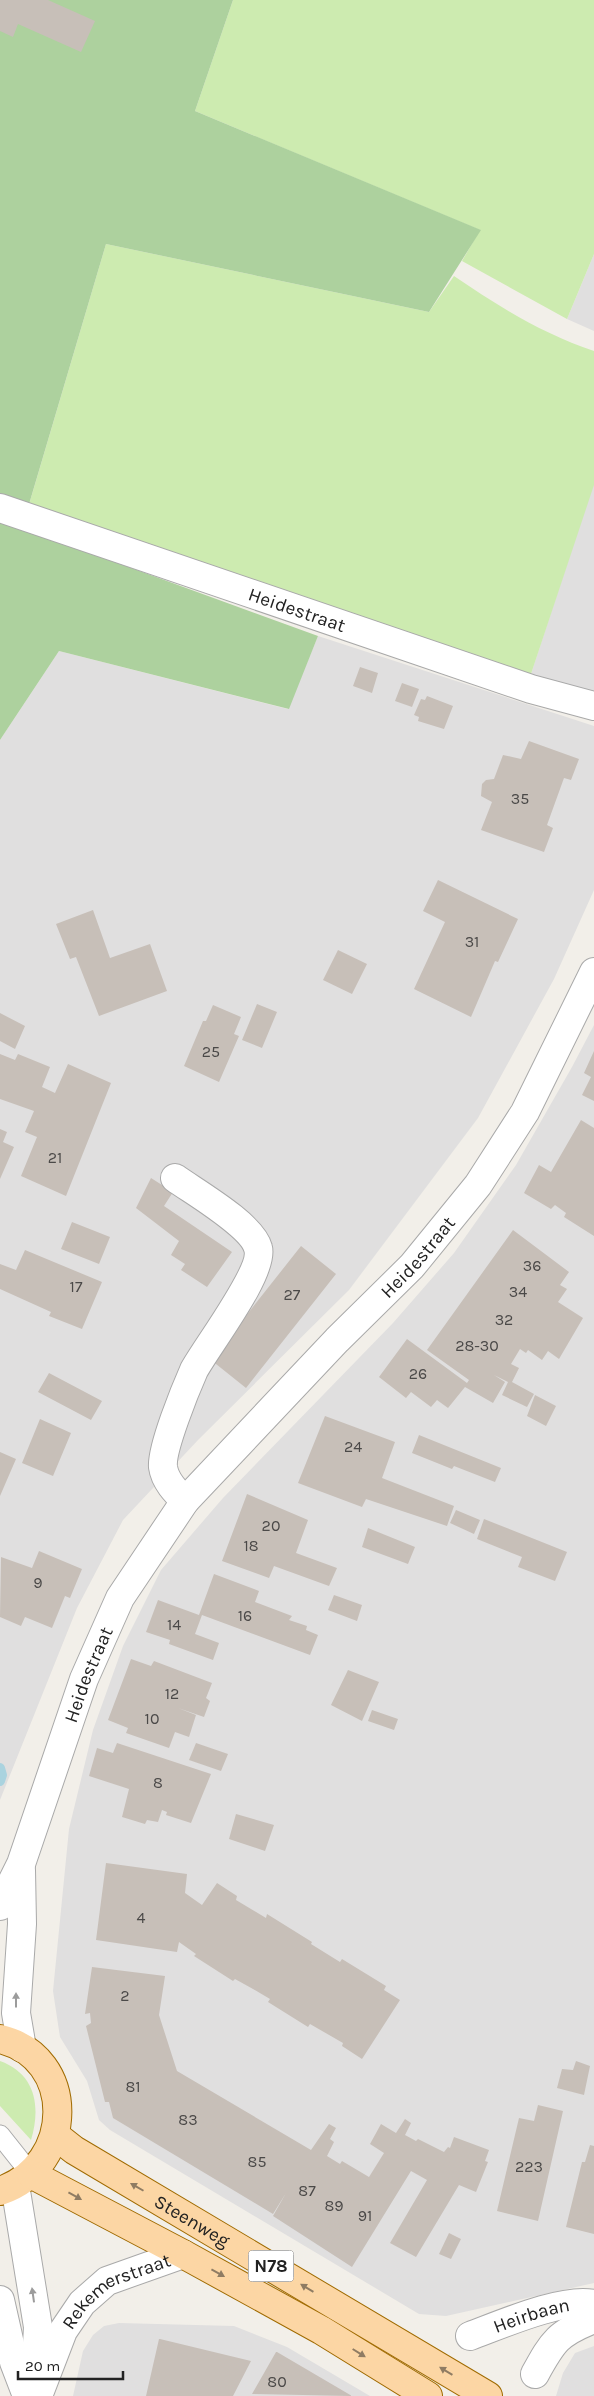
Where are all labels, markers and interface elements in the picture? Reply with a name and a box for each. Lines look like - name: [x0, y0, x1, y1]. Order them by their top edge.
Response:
- street label: Heidestraat: [245, 584, 348, 637]
- house number: 35: [511, 789, 529, 808]
- house number: 31: [465, 932, 479, 951]
- house number: 25: [202, 1042, 220, 1061]
- house number: 21: [48, 1148, 62, 1167]
- street label: Heidestraat: [376, 1212, 460, 1303]
- house number: 36: [523, 1256, 541, 1275]
- house number: 17: [70, 1277, 83, 1296]
- house number: 34: [509, 1282, 527, 1301]
- house number: 27: [284, 1285, 301, 1304]
- house number: 32: [495, 1310, 513, 1329]
- house number: 28-30: [455, 1336, 499, 1355]
- house number: 26: [409, 1364, 427, 1383]
- house number: 24: [344, 1437, 362, 1456]
- house number: 20: [262, 1516, 280, 1535]
- house number: 18: [243, 1536, 259, 1555]
- house number: 9: [33, 1573, 43, 1592]
- house number: 16: [238, 1606, 252, 1625]
- house number: 14: [167, 1615, 181, 1634]
- street label: Heidestraat: [60, 1624, 118, 1726]
- house number: 12: [165, 1684, 179, 1703]
- house number: 10: [145, 1709, 159, 1728]
- house number: 8: [153, 1773, 163, 1792]
- house number: 4: [137, 1908, 146, 1927]
- house number: 2: [120, 1986, 130, 2005]
- one-way arrow: [12, 1992, 20, 2008]
- house number: 81: [125, 2077, 141, 2096]
- house number: 83: [178, 2110, 198, 2129]
- house number: 85: [248, 2152, 266, 2171]
- house number: 223: [515, 2157, 543, 2176]
- house number: 87: [298, 2181, 316, 2200]
- one-way arrow: [130, 2183, 143, 2192]
- street label: Steenweg: [150, 2190, 234, 2252]
- one-way arrow: [67, 2192, 82, 2200]
- house number: 89: [324, 2196, 344, 2215]
- house number: 91: [358, 2206, 372, 2225]
- street label: Rekemerstraat: [58, 2249, 174, 2333]
- road number: N78: [248, 2250, 294, 2282]
- one-way arrow: [210, 2269, 225, 2277]
- one-way arrow: [300, 2283, 313, 2292]
- one-way arrow: [29, 2287, 37, 2303]
- street label: Heirbaan: [490, 2294, 571, 2338]
- scale bar: [18, 2348, 122, 2380]
- one-way arrow: [352, 2349, 366, 2358]
- text: 20 m: [25, 2357, 60, 2375]
- one-way arrow: [440, 2366, 453, 2375]
- house number: 80: [267, 2372, 287, 2391]

